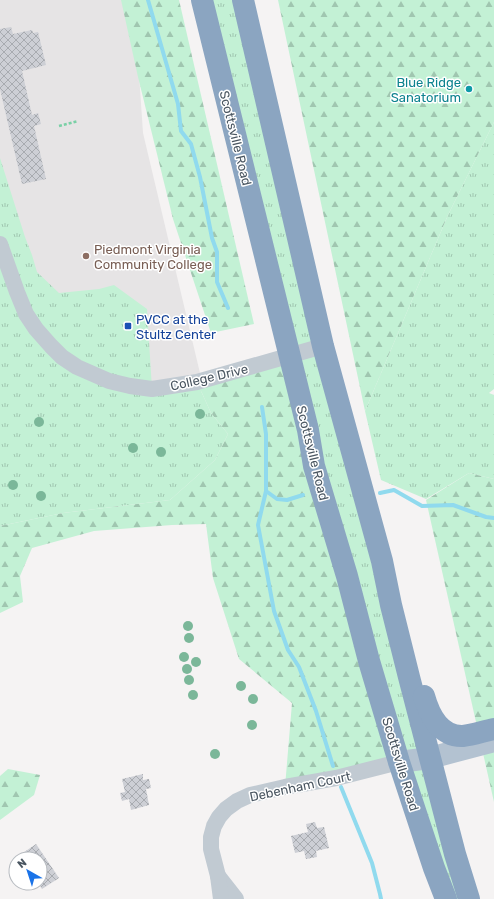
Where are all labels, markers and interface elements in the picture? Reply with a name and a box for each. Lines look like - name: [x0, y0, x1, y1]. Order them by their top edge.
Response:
- place label: Blue Ridge Sanatorium: [391, 75, 461, 105]
- marker: Blue Ridge Sanatorium: [464, 84, 474, 94]
- street label: Scottsville Road: [216, 89, 255, 187]
- place label: Piedmont Virginia Community College: [94, 242, 212, 273]
- marker: Piedmont Virginia Community College: [81, 251, 91, 261]
- place label: PVCC at the Stultz Center: [136, 312, 216, 342]
- marker: PVCC at the Stultz Center: [123, 321, 133, 331]
- street label: College Drive: [169, 361, 250, 395]
- street label: Scottsville Road: [293, 404, 332, 502]
- street label: Scottsville Road: [379, 715, 422, 813]
- street label: Debenham Court: [248, 768, 352, 805]
- north arrow: [8, 851, 48, 891]
- text: N: [15, 856, 29, 871]

